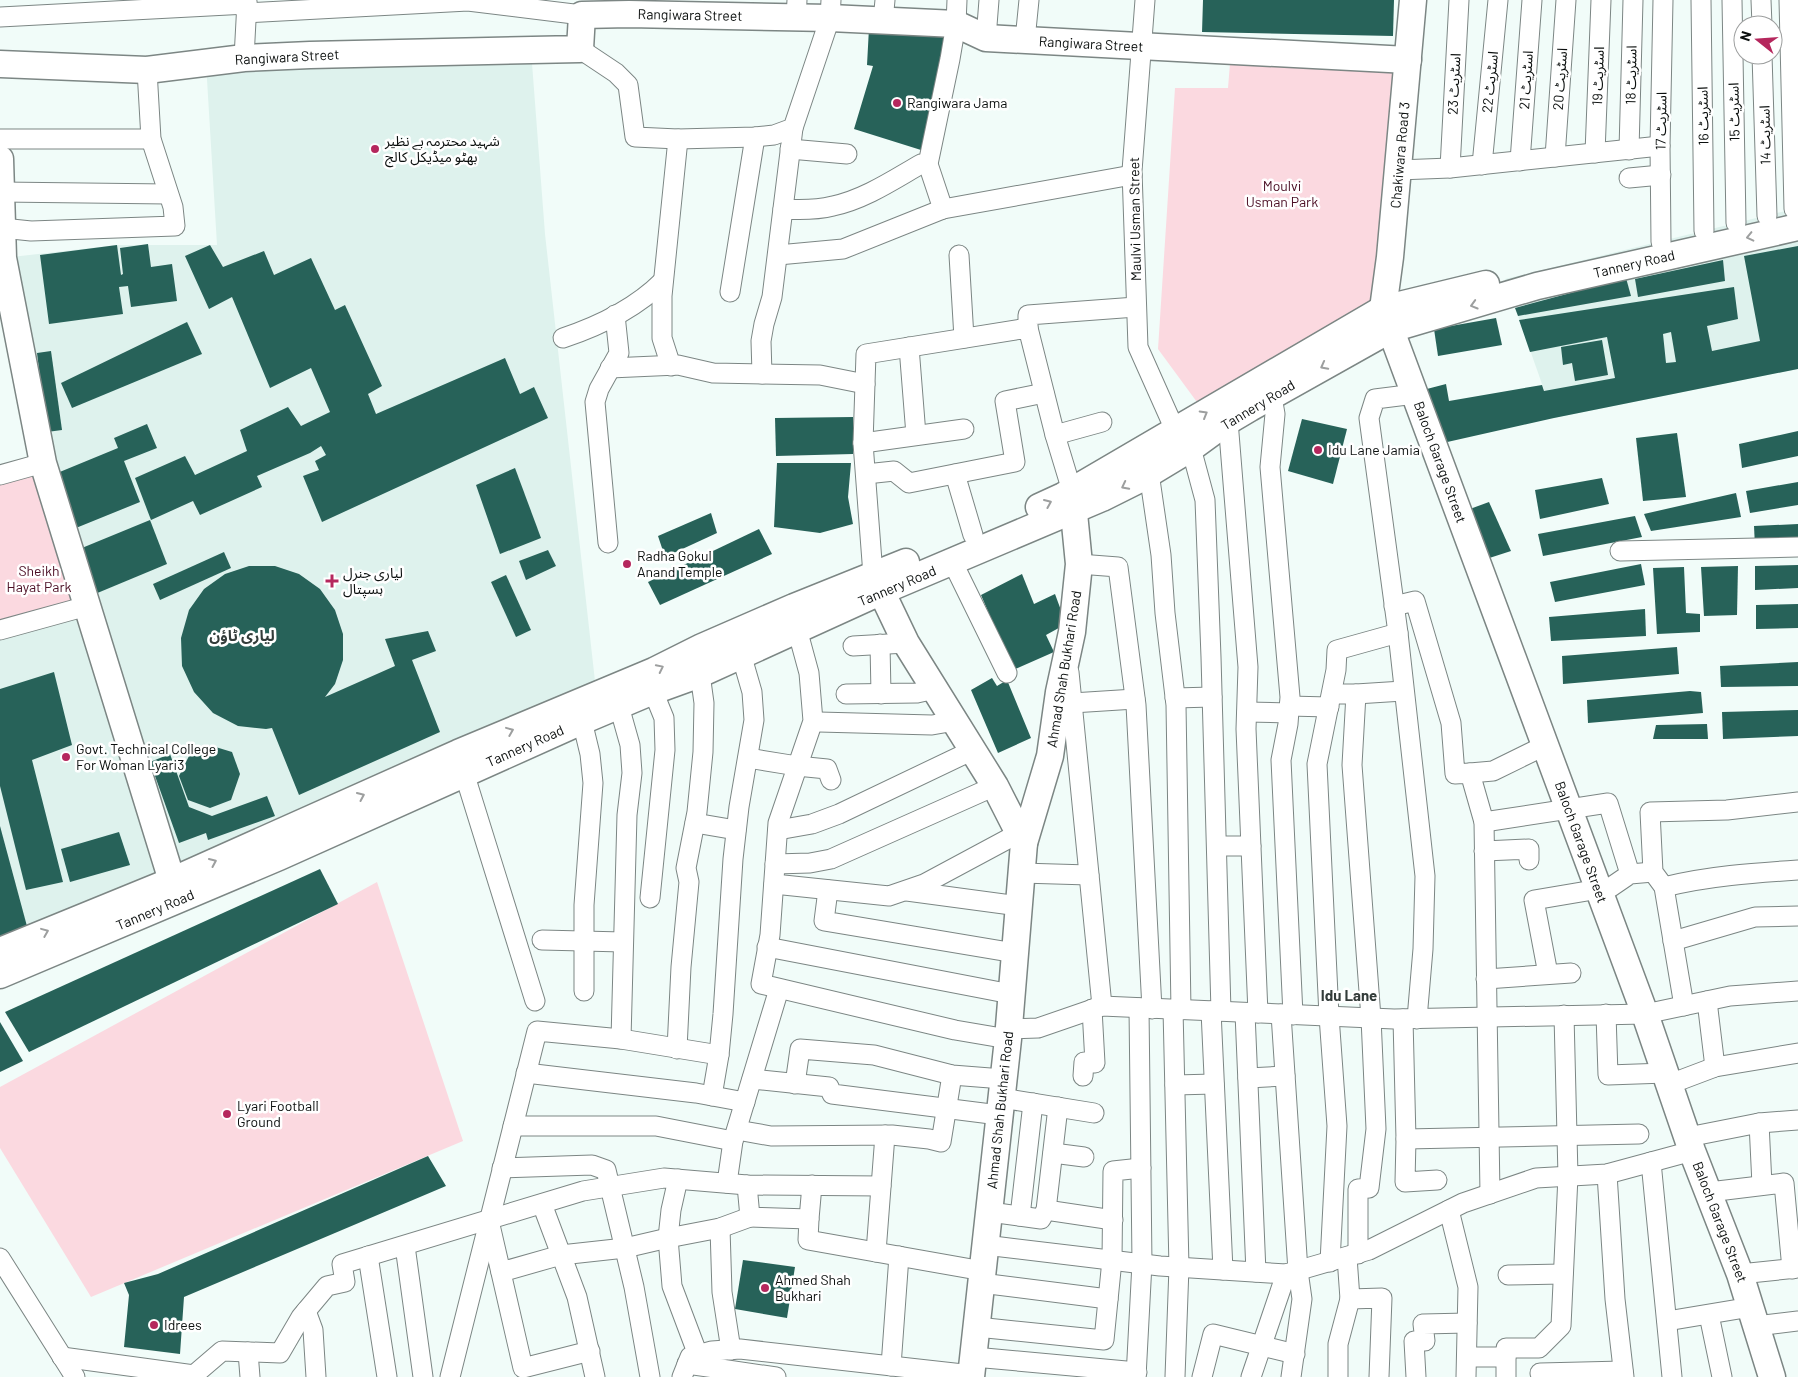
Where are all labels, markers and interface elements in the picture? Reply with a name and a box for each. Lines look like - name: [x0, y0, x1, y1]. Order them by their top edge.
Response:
- street label: Rangiwara Street: [638, 5, 742, 24]
- north arrow: [1733, 15, 1783, 65]
- text: N: [1736, 29, 1755, 43]
- street label: Rangiwara Street: [1038, 32, 1144, 55]
- street label: Rangiwara Street: [234, 45, 340, 68]
- street label: اسٹریٹ 18: [1621, 45, 1641, 105]
- street label: اسٹریٹ 19: [1588, 46, 1608, 106]
- street label: اسٹریٹ 20: [1549, 47, 1571, 111]
- street label: اسٹریٹ 22: [1478, 50, 1502, 114]
- street label: اسٹریٹ 21: [1515, 50, 1537, 110]
- street label: اسٹریٹ 23: [1443, 53, 1465, 115]
- street label: اسٹریٹ 15: [1724, 82, 1744, 142]
- street label: اسٹریٹ 16: [1693, 86, 1713, 146]
- street label: اسٹریٹ 17: [1651, 92, 1671, 150]
- place label: Rangiwara Jama: [907, 94, 1007, 111]
- marker: Rangiwara Jama: [891, 97, 903, 109]
- street label: Chakiwara Road 3: [1386, 101, 1413, 209]
- street label: اسٹریٹ 14: [1755, 105, 1775, 165]
- place label: شہید محترمہ بے نظیر بھٹو میڈیکل کالج: [384, 132, 500, 168]
- marker: شہید محترمہ بے نظیر بھٹو میڈیکل کالج: [369, 143, 381, 155]
- street label: Maulvi Usman Street: [1125, 157, 1144, 281]
- park label: Moulvi Usman Park: [1246, 177, 1318, 210]
- one-way arrow: [1746, 231, 1755, 242]
- street label: Tannery Road: [1592, 246, 1676, 281]
- one-way arrow: [1470, 300, 1478, 310]
- one-way arrow: [1321, 360, 1330, 370]
- street label: Tannery Road: [1218, 376, 1298, 433]
- street label: Baloch Garage Street: [1411, 399, 1470, 525]
- one-way arrow: [1199, 410, 1208, 420]
- place label: Idu Lane Jamia: [1328, 441, 1420, 458]
- marker: Idu Lane Jamia: [1312, 444, 1324, 456]
- one-way arrow: [1122, 480, 1131, 490]
- one-way arrow: [1043, 498, 1052, 509]
- place label: Radha Gokul Anand Temple: [637, 547, 723, 580]
- marker: Radha Gokul Anand Temple: [621, 558, 633, 570]
- street label: Tannery Road: [855, 561, 938, 610]
- park label: Sheikh Hayat Park: [6, 562, 72, 595]
- place label: لیاری جنرل ہسپتال: [343, 564, 403, 599]
- marker: لیاری جنرل ہسپتال: [325, 574, 339, 588]
- street label: Ahmad Shah Bukhari Road: [1043, 589, 1084, 749]
- district label: لیاری ٹاؤن: [209, 626, 275, 645]
- one-way arrow: [655, 664, 664, 674]
- street label: Tannery Road: [483, 721, 566, 770]
- one-way arrow: [506, 726, 514, 736]
- place label: Govt. Technical College For Woman Lyari3: [76, 740, 216, 773]
- marker: Govt. Technical College For Woman Lyari3: [60, 751, 72, 763]
- street label: Baloch Garage Street: [1552, 779, 1611, 905]
- one-way arrow: [356, 791, 365, 802]
- one-way arrow: [208, 857, 217, 868]
- street label: Tannery Road: [113, 885, 196, 934]
- one-way arrow: [40, 928, 49, 938]
- district label: Idu Lane: [1321, 986, 1377, 1004]
- street label: Ahmad Shah Bukhari Road: [983, 1030, 1016, 1190]
- place label: Lyari Football Ground: [237, 1097, 319, 1130]
- marker: Lyari Football Ground: [221, 1108, 233, 1120]
- street label: Baloch Garage Street: [1690, 1159, 1751, 1285]
- place label: Ahmed Shah Bukhari: [775, 1271, 851, 1304]
- marker: Ahmed Shah Bukhari: [759, 1282, 771, 1294]
- place label: Idrees: [164, 1316, 202, 1333]
- marker: Idrees: [148, 1319, 160, 1331]

